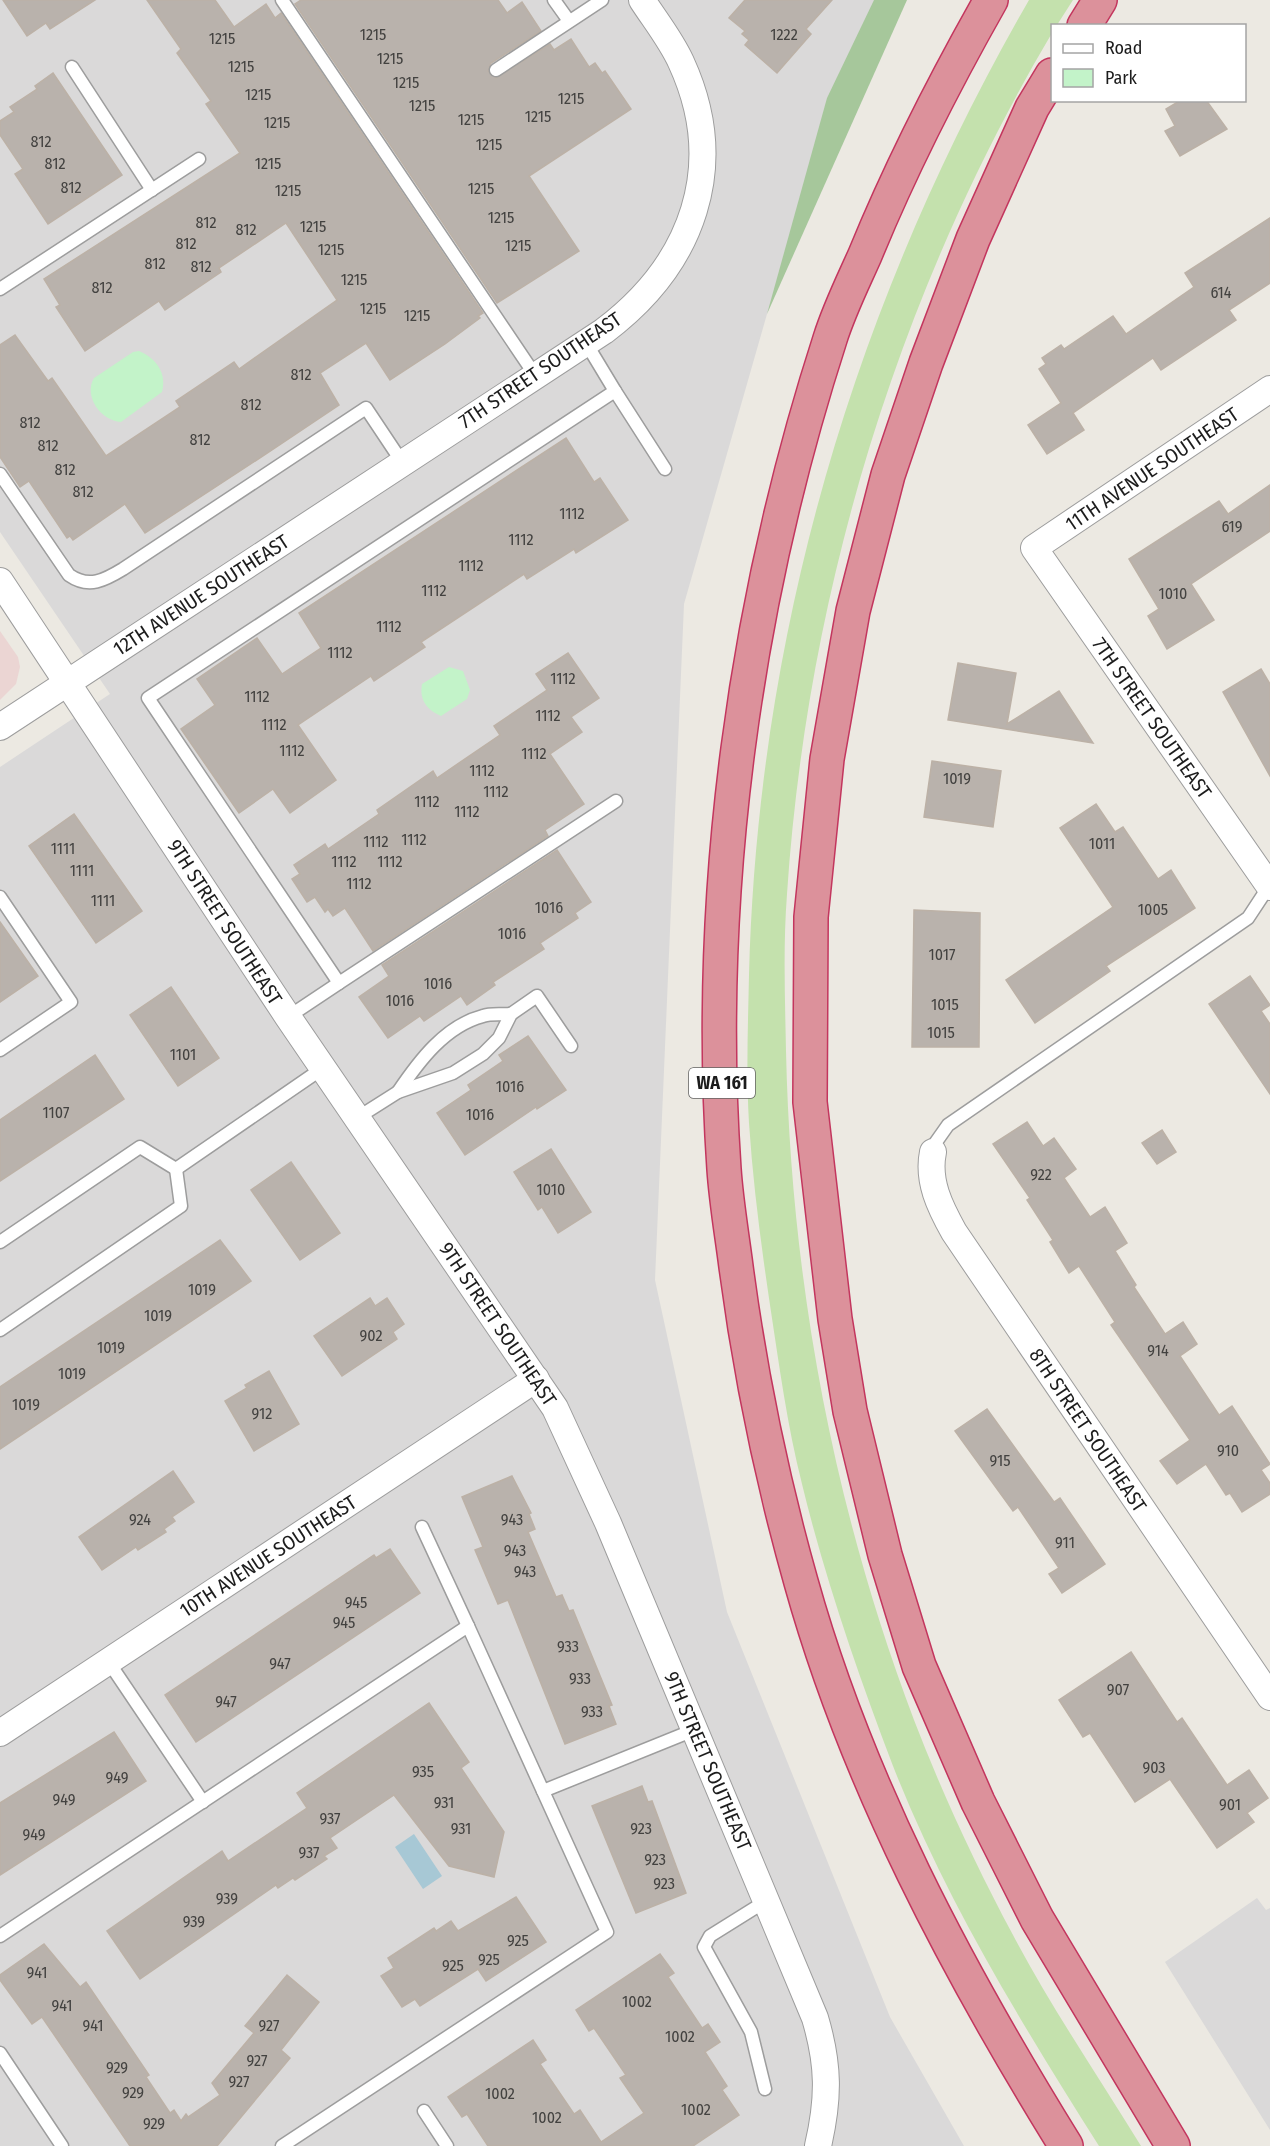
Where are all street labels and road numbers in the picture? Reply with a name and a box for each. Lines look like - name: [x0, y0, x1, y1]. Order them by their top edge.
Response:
- street label: 7TH STREET SOUTHEAST: [454, 306, 626, 433]
- street label: 11TH AVENUE SOUTHEAST: [1061, 402, 1244, 536]
- street label: 12TH AVENUE SOUTHEAST: [109, 529, 294, 661]
- street label: 7TH STREET SOUTHEAST: [1087, 633, 1217, 804]
- street label: 9TH STREET SOUTHEAST: [163, 835, 288, 1010]
- road number: WA 161: [689, 1068, 755, 1098]
- street label: 9TH STREET SOUTHEAST: [434, 1238, 562, 1411]
- street label: 8TH STREET SOUTHEAST: [1024, 1344, 1152, 1517]
- street label: 10TH AVENUE SOUTHEAST: [175, 1490, 361, 1622]
- street label: 9TH STREET SOUTHEAST: [659, 1668, 757, 1855]

